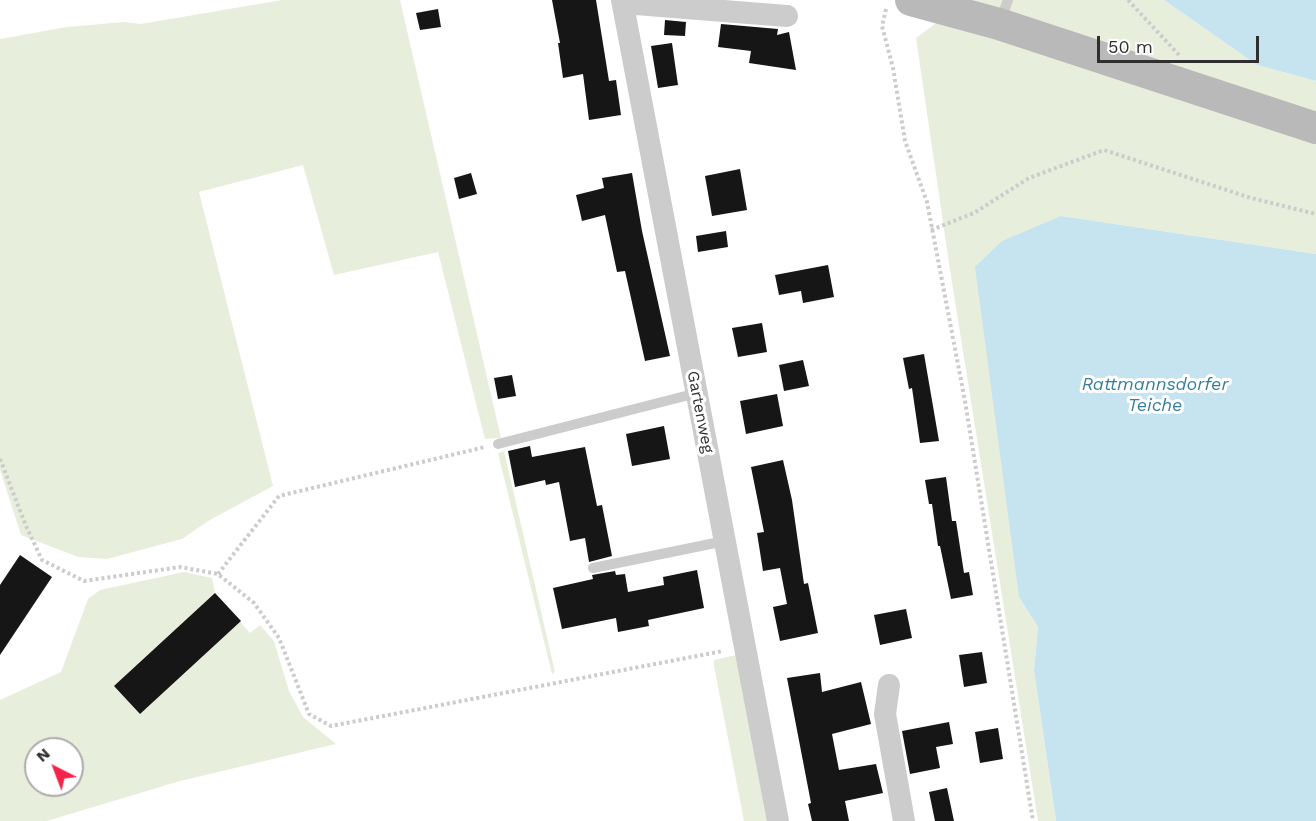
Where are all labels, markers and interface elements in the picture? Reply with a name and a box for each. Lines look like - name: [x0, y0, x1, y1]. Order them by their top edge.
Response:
- scale bar: [1100, 24, 1262, 62]
- text: 50 m: [1108, 36, 1153, 57]
- street label: Gartenweg: [683, 369, 717, 455]
- water label: Rattmannsdorfer Teiche: [1082, 374, 1228, 416]
- north arrow: [24, 737, 84, 797]
- text: N: [32, 744, 54, 766]

